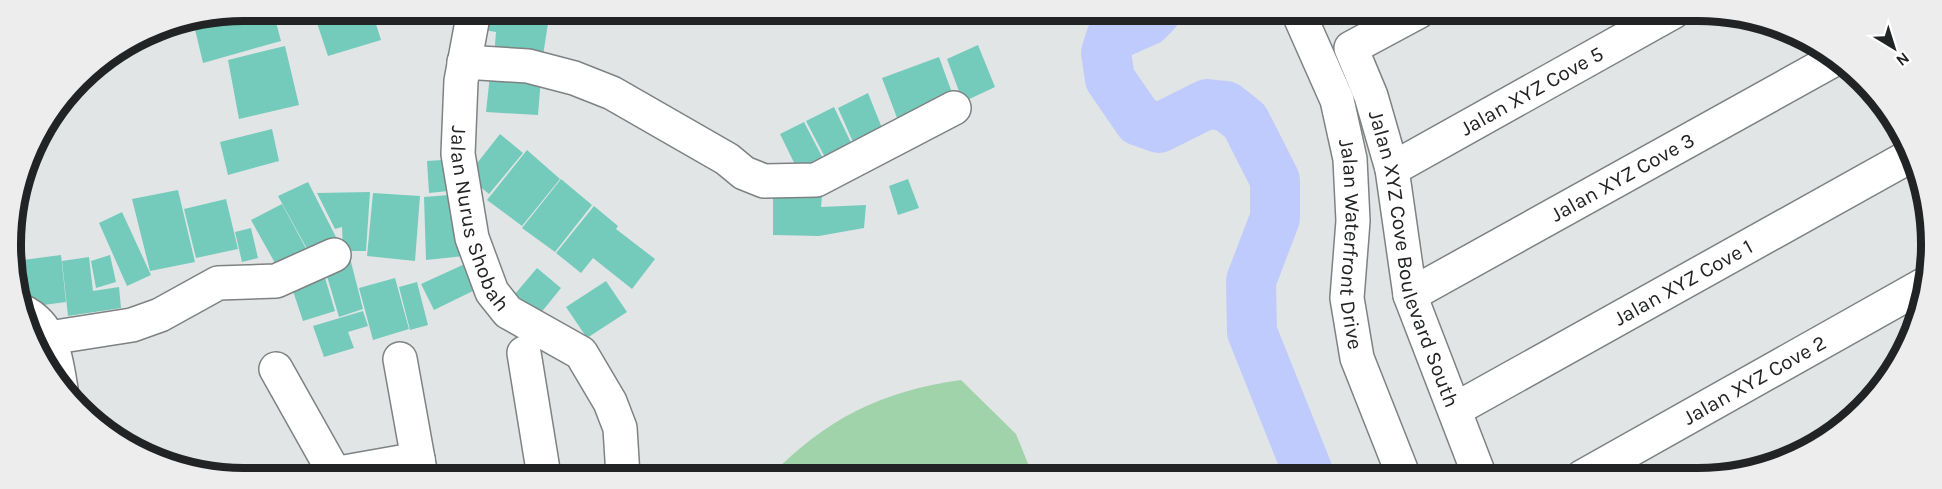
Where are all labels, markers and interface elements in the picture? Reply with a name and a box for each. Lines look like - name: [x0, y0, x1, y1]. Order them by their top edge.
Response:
- north arrow: [1864, 18, 1924, 78]
- street label: Jalan XYZ Cove 5: [1456, 41, 1607, 141]
- text: N: [1893, 48, 1913, 70]
- street label: Jalan XYZ Cove Boulevard South: [1364, 108, 1464, 411]
- street label: Jalan Nurus Shobah: [446, 125, 515, 316]
- street label: Jalan XYZ Cove 3: [1546, 128, 1699, 227]
- street label: Jalan Waterfront Drive: [1334, 136, 1367, 351]
- street label: Jalan XYZ Cove 1: [1609, 234, 1757, 331]
- street label: Jalan XYZ Cove 2: [1679, 330, 1830, 430]

